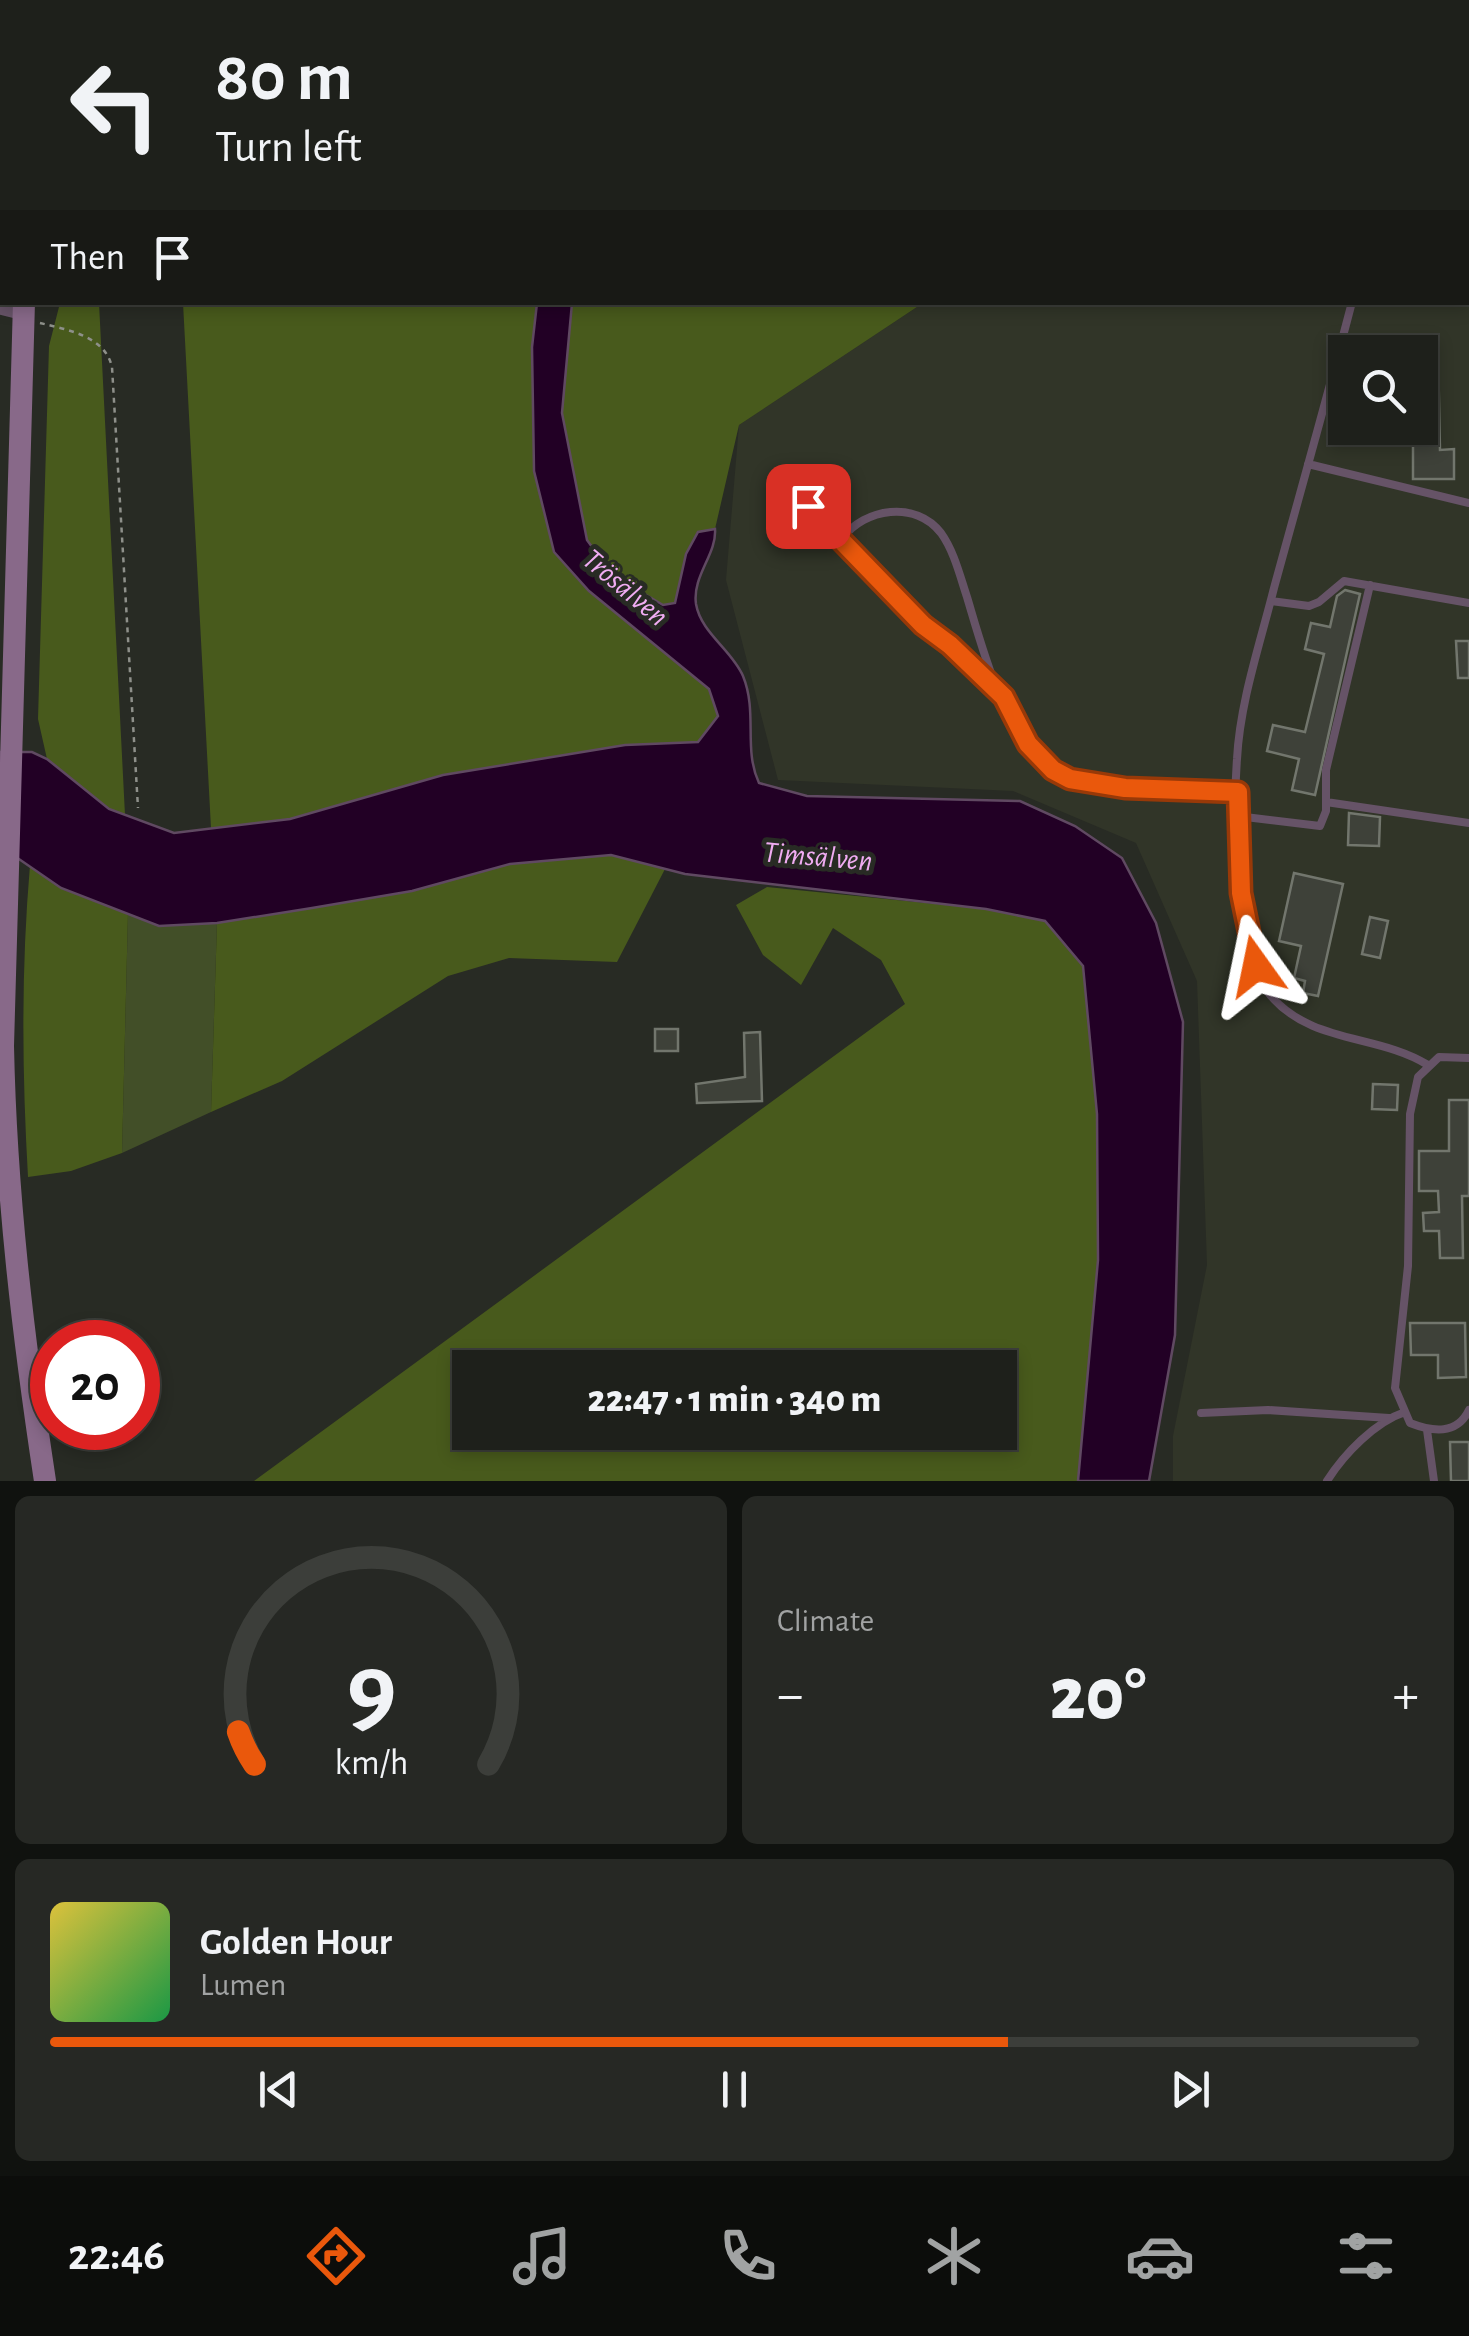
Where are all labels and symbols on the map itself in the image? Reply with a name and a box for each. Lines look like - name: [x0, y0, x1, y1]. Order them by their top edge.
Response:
- pin: [766, 464, 851, 549]
- water label: Trösälven: [577, 544, 673, 632]
- water label: Timsälven: [762, 837, 874, 877]
- position arrow: [1204, 914, 1308, 1018]
- speed limit sign: 20: [30, 1320, 160, 1450]

